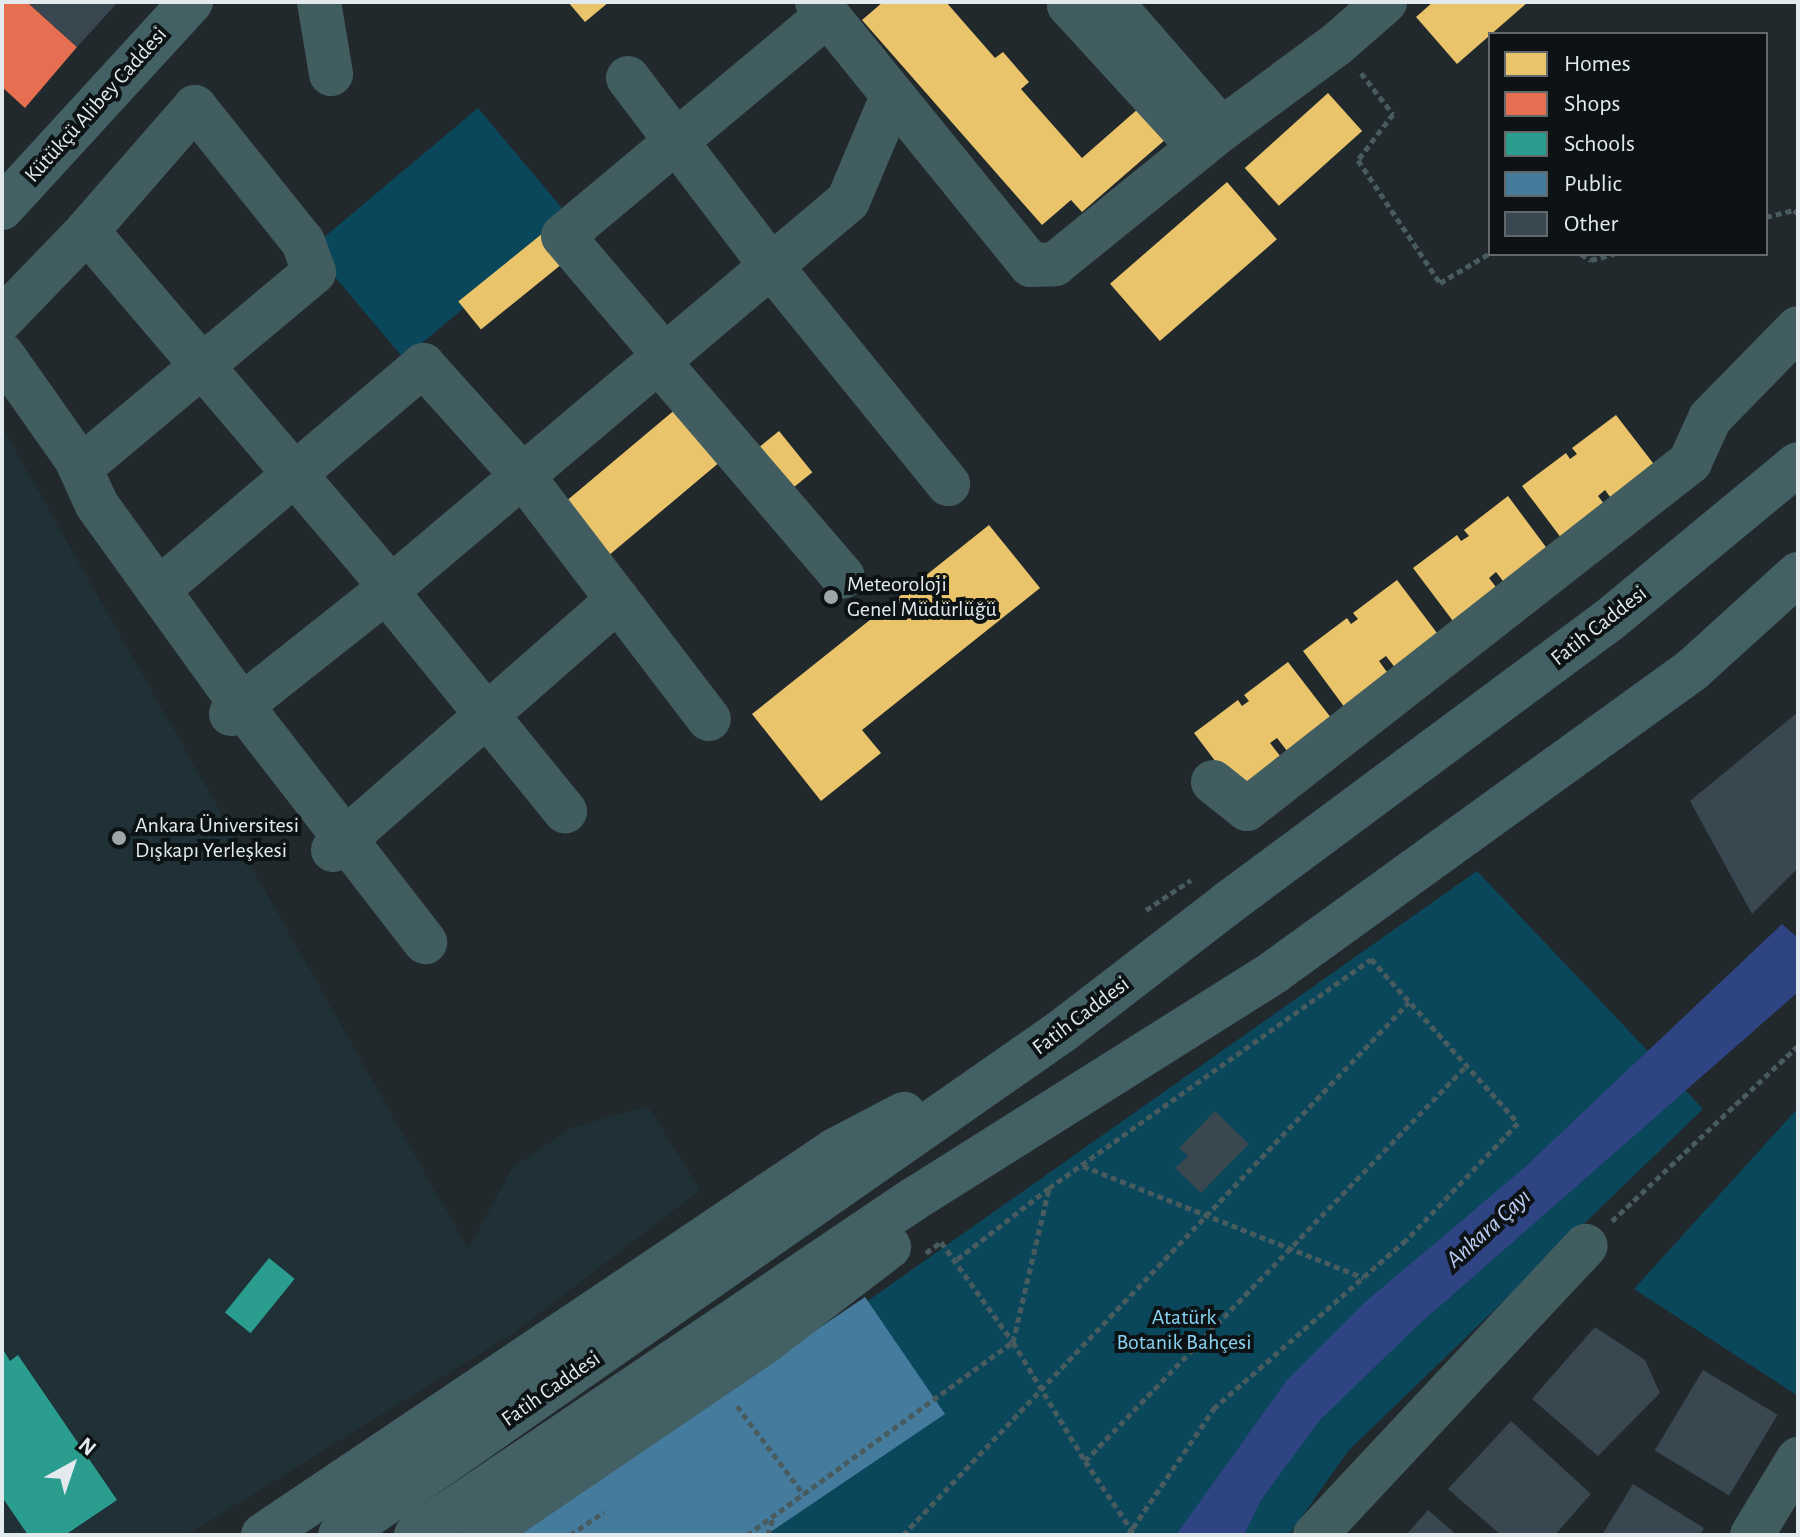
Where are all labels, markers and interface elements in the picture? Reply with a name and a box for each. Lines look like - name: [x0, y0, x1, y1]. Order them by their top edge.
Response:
- street label: Kütükçü Alibey Caddesi: [19, 22, 173, 188]
- legend: [1488, 32, 1768, 256]
- text: Homes: [1564, 52, 1631, 76]
- text: Shops: [1564, 92, 1620, 116]
- text: Schools: [1564, 132, 1635, 156]
- text: Public: [1564, 172, 1622, 196]
- text: Other: [1564, 212, 1618, 236]
- place label: Meteoroloji Genel Müdürlüğü: [847, 571, 997, 622]
- street label: Fatih Caddesi: [1546, 580, 1652, 672]
- marker: Meteoroloji Genel Müdürlüğü: [822, 588, 840, 606]
- place label: Ankara Üniversitesi Dışkapı Yerleşkesi: [135, 812, 299, 864]
- marker: Ankara Üniversitesi Dışkapı Yerleşkesi: [110, 829, 128, 847]
- street label: Fatih Caddesi: [1027, 971, 1135, 1061]
- water label: Ankara Çayı: [1441, 1183, 1537, 1275]
- park label: Atatürk Botanik Bahçesi: [1116, 1304, 1252, 1356]
- street label: Fatih Caddesi: [497, 1345, 605, 1433]
- north arrow: [32, 1425, 112, 1505]
- text: N: [74, 1433, 100, 1460]

